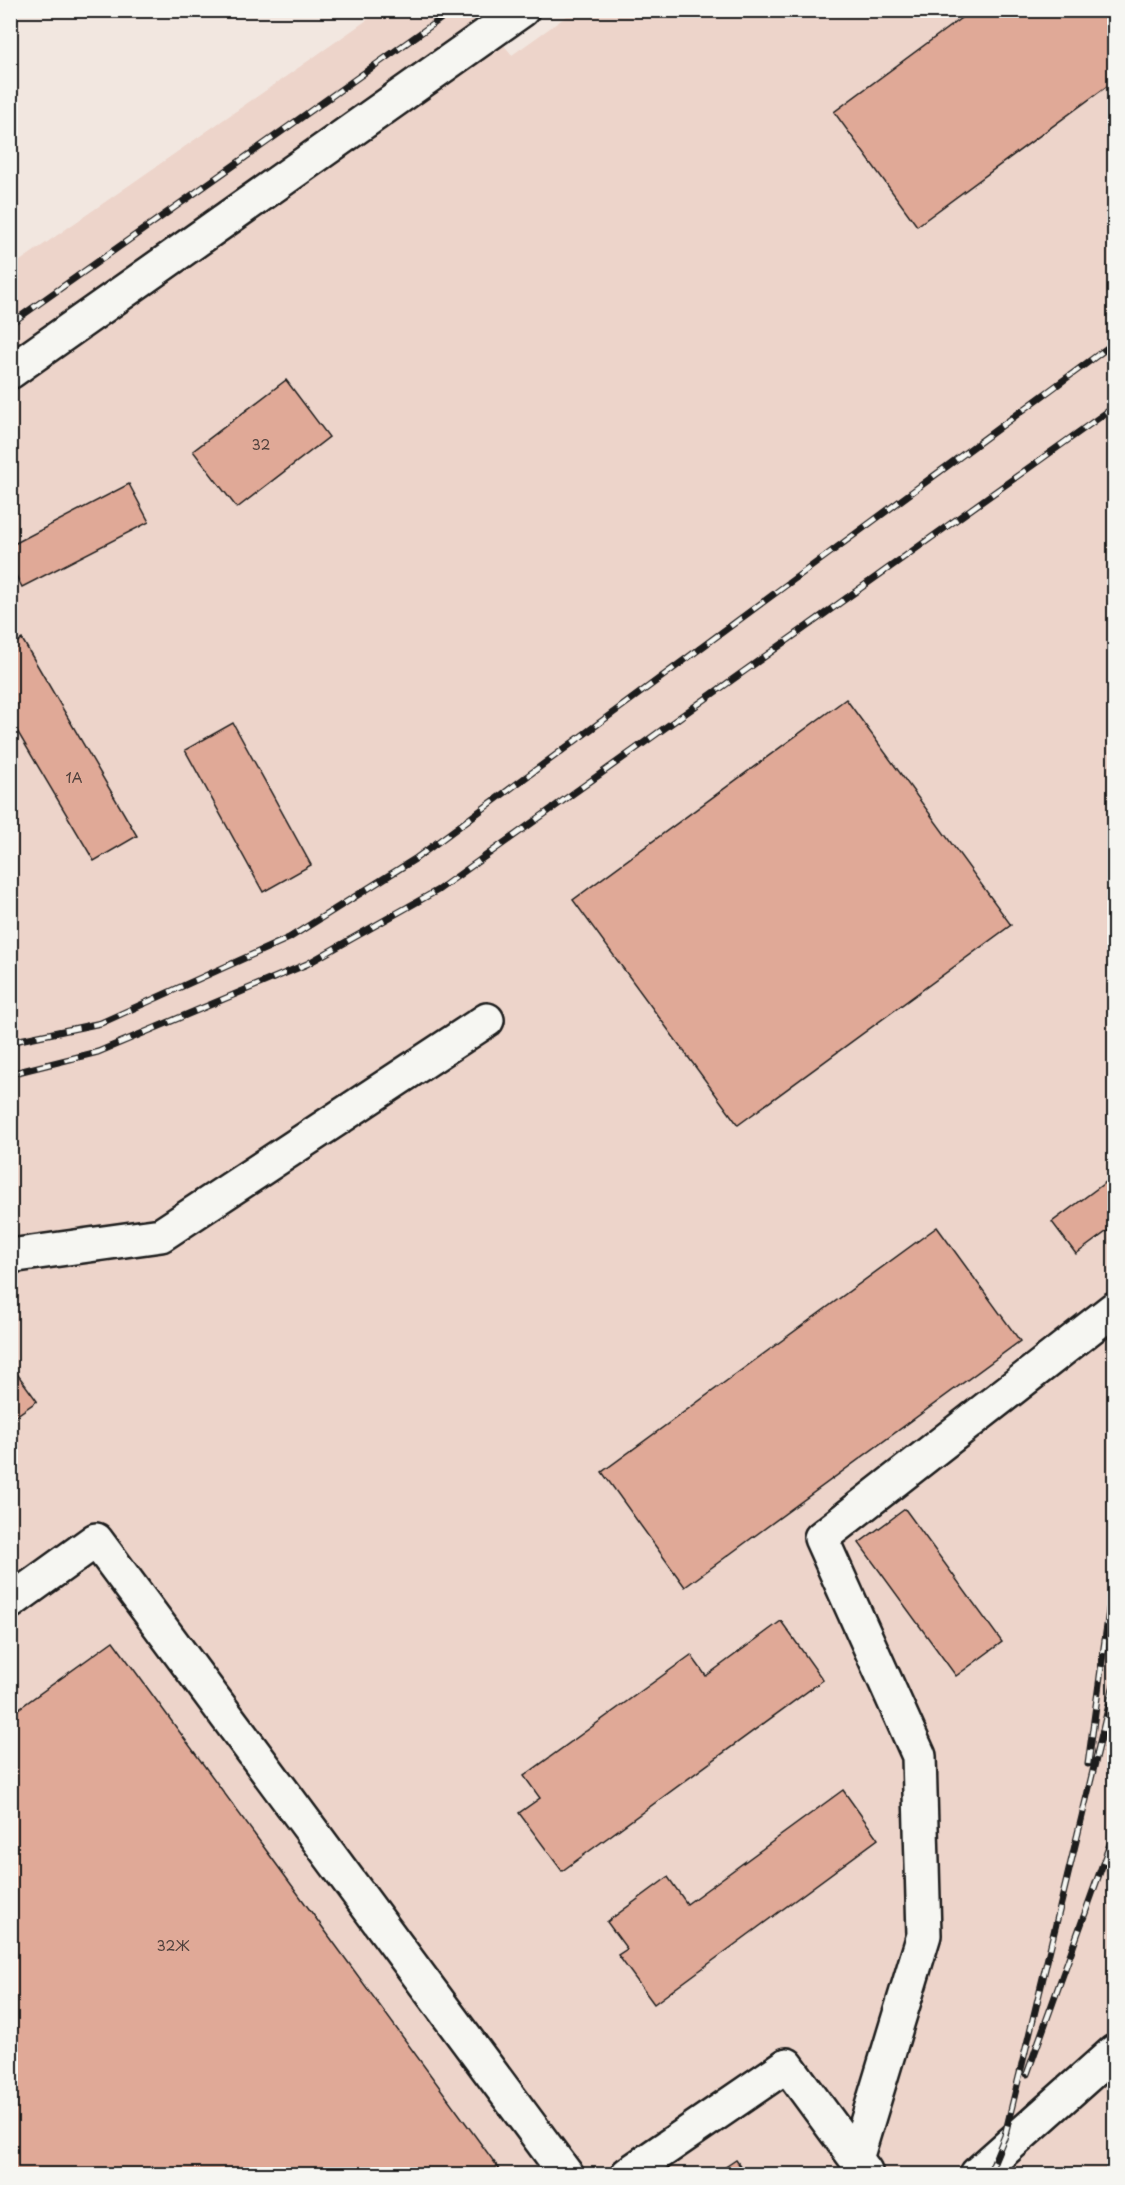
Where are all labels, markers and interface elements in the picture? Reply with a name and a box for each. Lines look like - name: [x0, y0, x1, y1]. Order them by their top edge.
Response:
- house number: 32: [252, 434, 270, 455]
- house number: 1А: [65, 767, 83, 788]
- house number: 32Ж: [157, 1935, 189, 1956]

